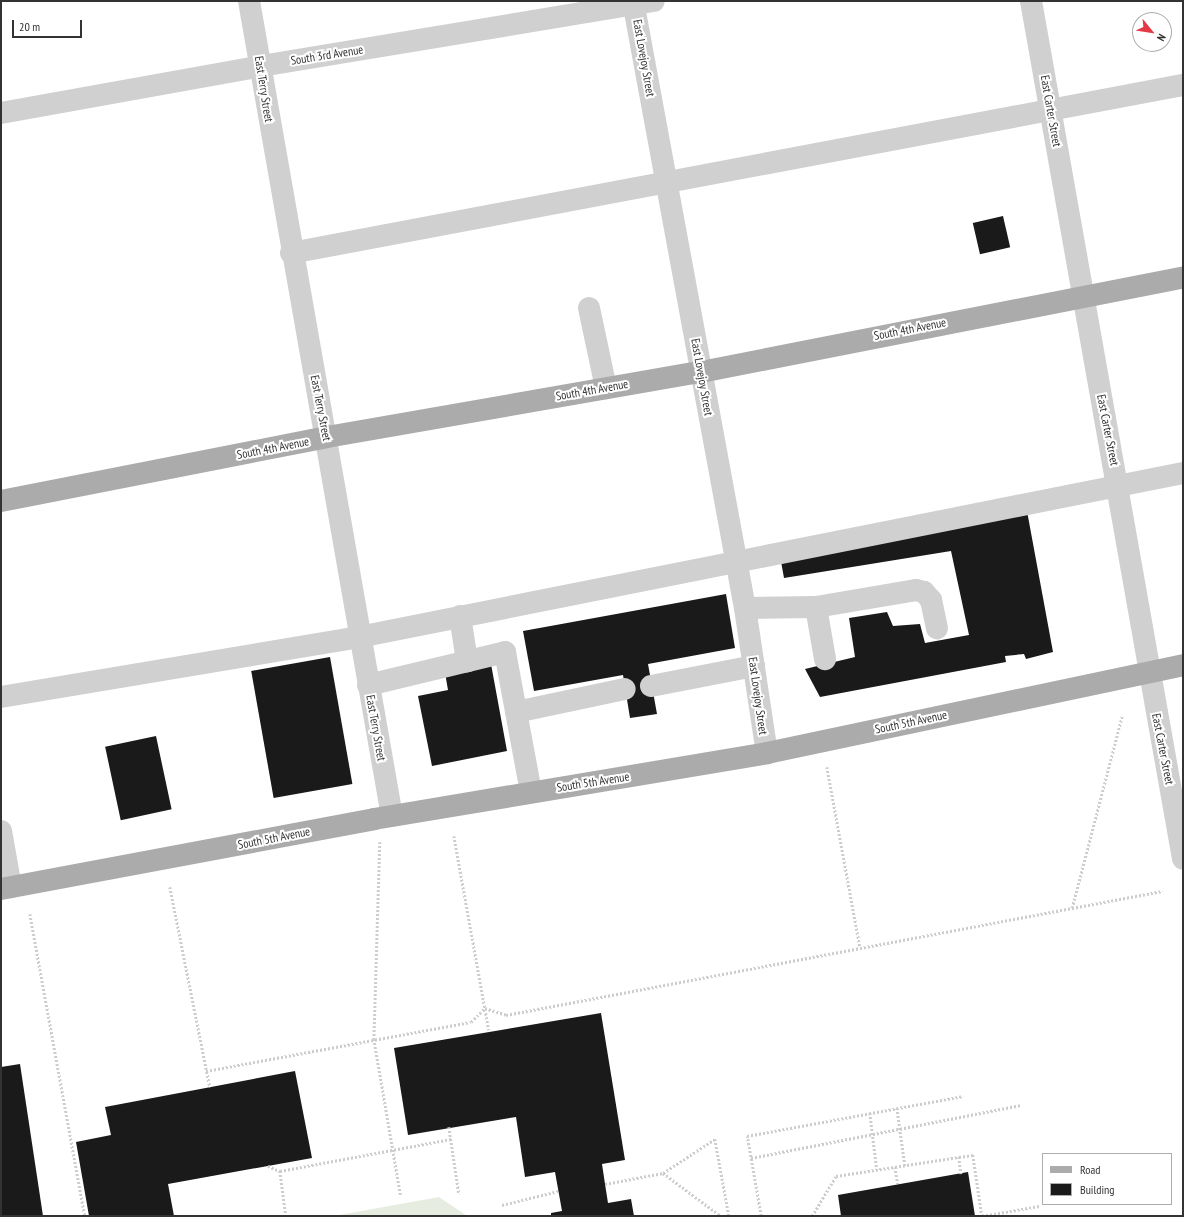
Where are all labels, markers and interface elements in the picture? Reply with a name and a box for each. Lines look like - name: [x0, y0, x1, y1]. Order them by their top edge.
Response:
- scale bar: [14, 12, 84, 38]
- north arrow: [1132, 12, 1172, 52]
- street label: East Lovejoy Street: [630, 18, 658, 98]
- text: 20 m: [19, 19, 40, 34]
- text: N: [1154, 31, 1169, 44]
- street label: South 3rd Avenue: [290, 42, 364, 68]
- street label: East Terry Street: [252, 55, 276, 123]
- street label: East Carter Street: [1038, 74, 1064, 148]
- street label: South 4th Avenue: [873, 315, 947, 343]
- street label: East Lovejoy Street: [688, 337, 716, 417]
- street label: East Terry Street: [308, 374, 334, 442]
- street label: South 4th Avenue: [555, 377, 629, 403]
- street label: East Carter Street: [1094, 393, 1122, 467]
- street label: South 4th Avenue: [236, 434, 310, 462]
- street label: East Lovejoy Street: [745, 656, 771, 736]
- street label: East Terry Street: [363, 694, 389, 762]
- street label: South 5th Avenue: [874, 707, 948, 737]
- street label: East Carter Street: [1149, 712, 1177, 786]
- street label: South 5th Avenue: [556, 769, 630, 795]
- street label: South 5th Avenue: [237, 824, 311, 852]
- legend: [1042, 1153, 1172, 1205]
- text: Road: [1080, 1162, 1100, 1177]
- text: Building: [1080, 1182, 1115, 1197]

